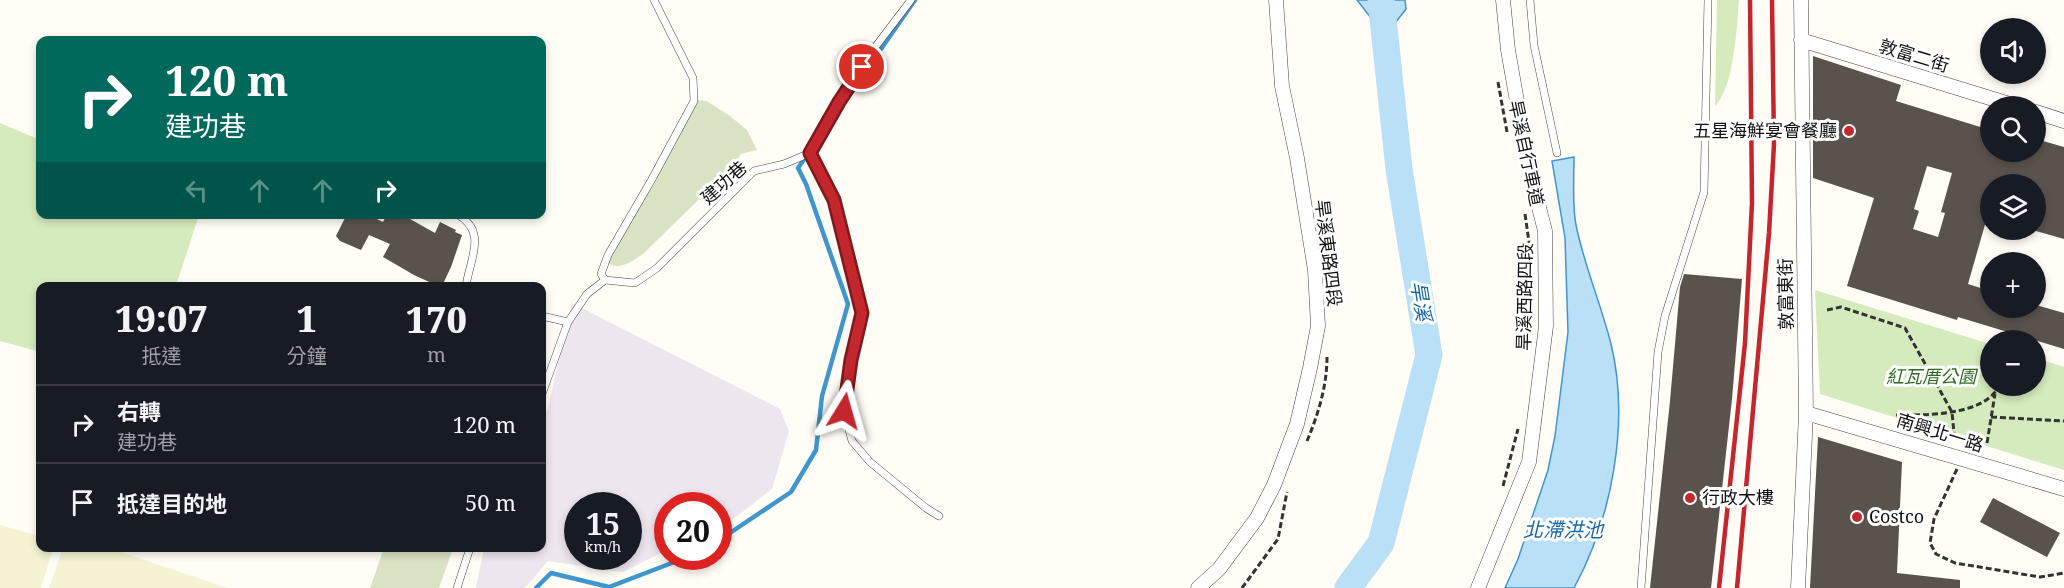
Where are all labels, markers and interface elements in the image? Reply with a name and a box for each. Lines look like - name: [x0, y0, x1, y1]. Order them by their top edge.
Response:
- map controls: [1980, 18, 2046, 396]
- button: sound: [1980, 18, 2046, 84]
- street label: 敦富二街: [1876, 33, 1952, 77]
- pin: [836, 41, 887, 92]
- icon: arrive: [845, 50, 878, 83]
- text: 120 m: [165, 51, 289, 108]
- icon: right: [66, 60, 144, 138]
- button: search: [1980, 96, 2046, 162]
- street label: 旱溪自行車道: [1504, 97, 1550, 208]
- text: 建功巷: [165, 107, 246, 144]
- place label: 五星海鮮宴會餐廳: [1693, 118, 1837, 142]
- marker: 五星海鮮宴會餐廳: [1842, 124, 1856, 138]
- street label: 建功巷: [695, 155, 751, 209]
- icon: left: [180, 174, 213, 207]
- icon: ahead: [243, 174, 276, 207]
- icon: ahead: [306, 174, 339, 207]
- icon: right: [369, 174, 402, 207]
- button: layers: [1980, 174, 2046, 240]
- street label: 旱溪東路四段: [1311, 198, 1347, 308]
- street label: 旱溪西路四段: [1511, 243, 1537, 351]
- button: +: [1980, 252, 2046, 318]
- street label: 敦富東街: [1772, 258, 1798, 330]
- water label: 旱溪: [1405, 279, 1438, 326]
- text: 19:07: [115, 294, 208, 343]
- text: 1: [297, 294, 317, 343]
- text: 170: [406, 295, 467, 344]
- button: −: [1980, 330, 2046, 396]
- text: m: [427, 341, 446, 368]
- text: 抵達: [141, 342, 181, 369]
- text: 分鐘: [287, 342, 327, 369]
- park label: 紅瓦厝公園: [1886, 364, 1979, 388]
- position arrow: [812, 379, 876, 443]
- text: 右轉: [117, 396, 161, 426]
- street label: 南興北一路: [1894, 407, 1987, 457]
- icon: right: [66, 408, 99, 441]
- text: 120 m: [453, 409, 516, 439]
- text: 建功巷: [117, 428, 177, 455]
- place label: 行政大樓: [1702, 485, 1774, 509]
- icon: arrive: [66, 486, 99, 519]
- text: 50 m: [465, 487, 516, 517]
- text: 抵達目的地: [117, 488, 227, 518]
- marker: 行政大樓: [1683, 491, 1697, 505]
- speed limit sign: 20: [654, 492, 732, 570]
- text: 15: [586, 503, 620, 544]
- place label: Costco: [1869, 504, 1924, 528]
- marker: Costco: [1850, 510, 1864, 524]
- water label: 北滯洪池: [1523, 516, 1605, 543]
- text: km/h: [585, 536, 621, 556]

